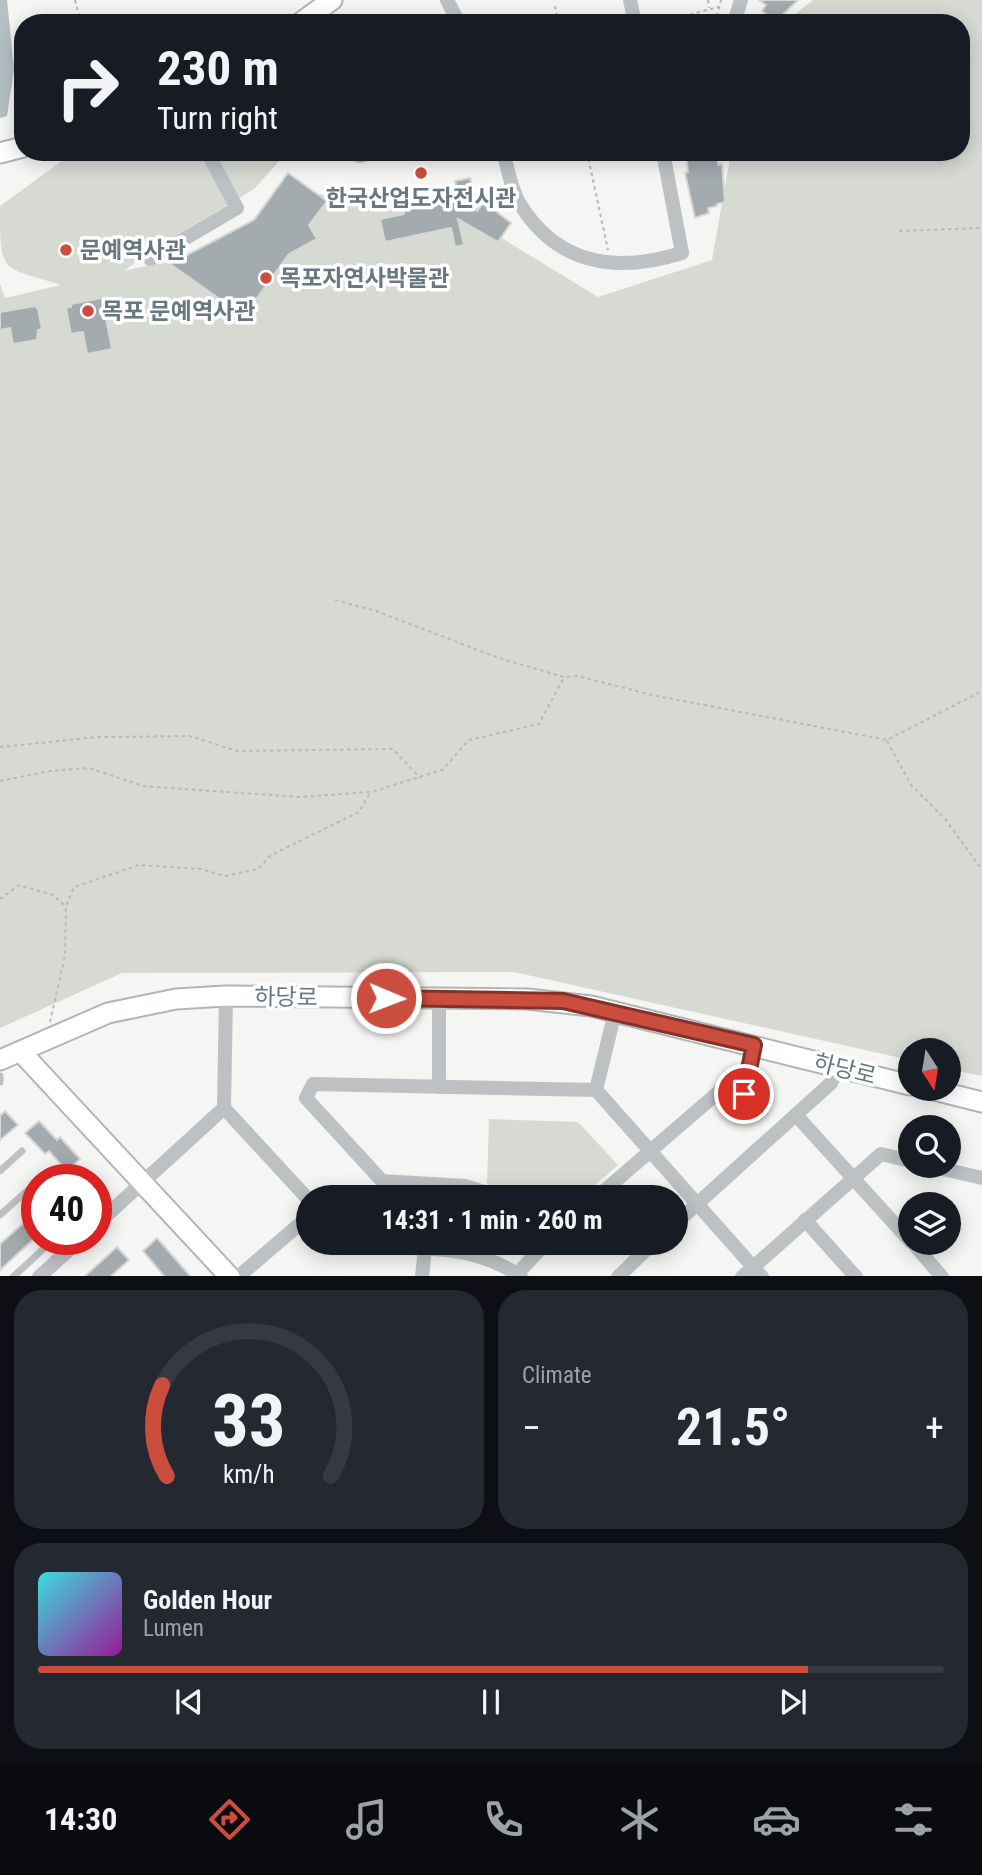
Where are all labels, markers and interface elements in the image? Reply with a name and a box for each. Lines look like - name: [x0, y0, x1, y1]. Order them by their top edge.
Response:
- text: 230 m: [157, 40, 279, 97]
- icon: right: [42, 42, 133, 133]
- text: Turn right: [157, 99, 278, 137]
- marker: 한국산업도자전시관: [413, 165, 429, 181]
- place label: 한국산업도자전시관: [326, 185, 516, 212]
- place label: 문예역사관: [80, 237, 186, 264]
- marker: 문예역사관: [58, 242, 74, 258]
- place label: 목포자연사박물관: [280, 265, 449, 292]
- marker: 목포자연사박물관: [258, 270, 274, 286]
- place label: 목포 문예역사관: [102, 298, 255, 325]
- marker: 목포 문예역사관: [80, 303, 96, 319]
- position arrow: [349, 961, 423, 1035]
- street label: 하당로: [254, 983, 318, 1012]
- north arrow: [898, 1038, 961, 1101]
- map controls: [898, 1038, 961, 1255]
- street label: 하당로: [811, 1049, 879, 1090]
- pin: [714, 1064, 774, 1124]
- icon: arrive: [725, 1075, 763, 1113]
- button: search: [898, 1115, 961, 1178]
- speed limit sign: 40: [21, 1164, 112, 1255]
- button: layers: [898, 1192, 961, 1255]
- text: 14:31 · 1 min · 260 m: [382, 1205, 602, 1235]
- text: Climate: [522, 1362, 592, 1389]
- text: 33: [212, 1378, 286, 1464]
- text: 21.5°: [676, 1397, 790, 1458]
- text: −: [522, 1406, 541, 1450]
- text: +: [925, 1406, 944, 1450]
- text: km/h: [223, 1459, 275, 1488]
- text: Golden Hour: [143, 1585, 272, 1615]
- text: Lumen: [143, 1615, 204, 1642]
- icon: previous: [170, 1683, 208, 1721]
- icon: pause: [472, 1683, 510, 1721]
- icon: next: [774, 1683, 812, 1721]
- icon: directions: [205, 1795, 254, 1844]
- icon: music: [342, 1795, 391, 1844]
- icon: phone: [479, 1795, 528, 1844]
- icon: climate: [615, 1795, 664, 1844]
- icon: car: [752, 1795, 801, 1844]
- icon: filters: [889, 1795, 938, 1844]
- text: 14:30: [44, 1800, 117, 1838]

